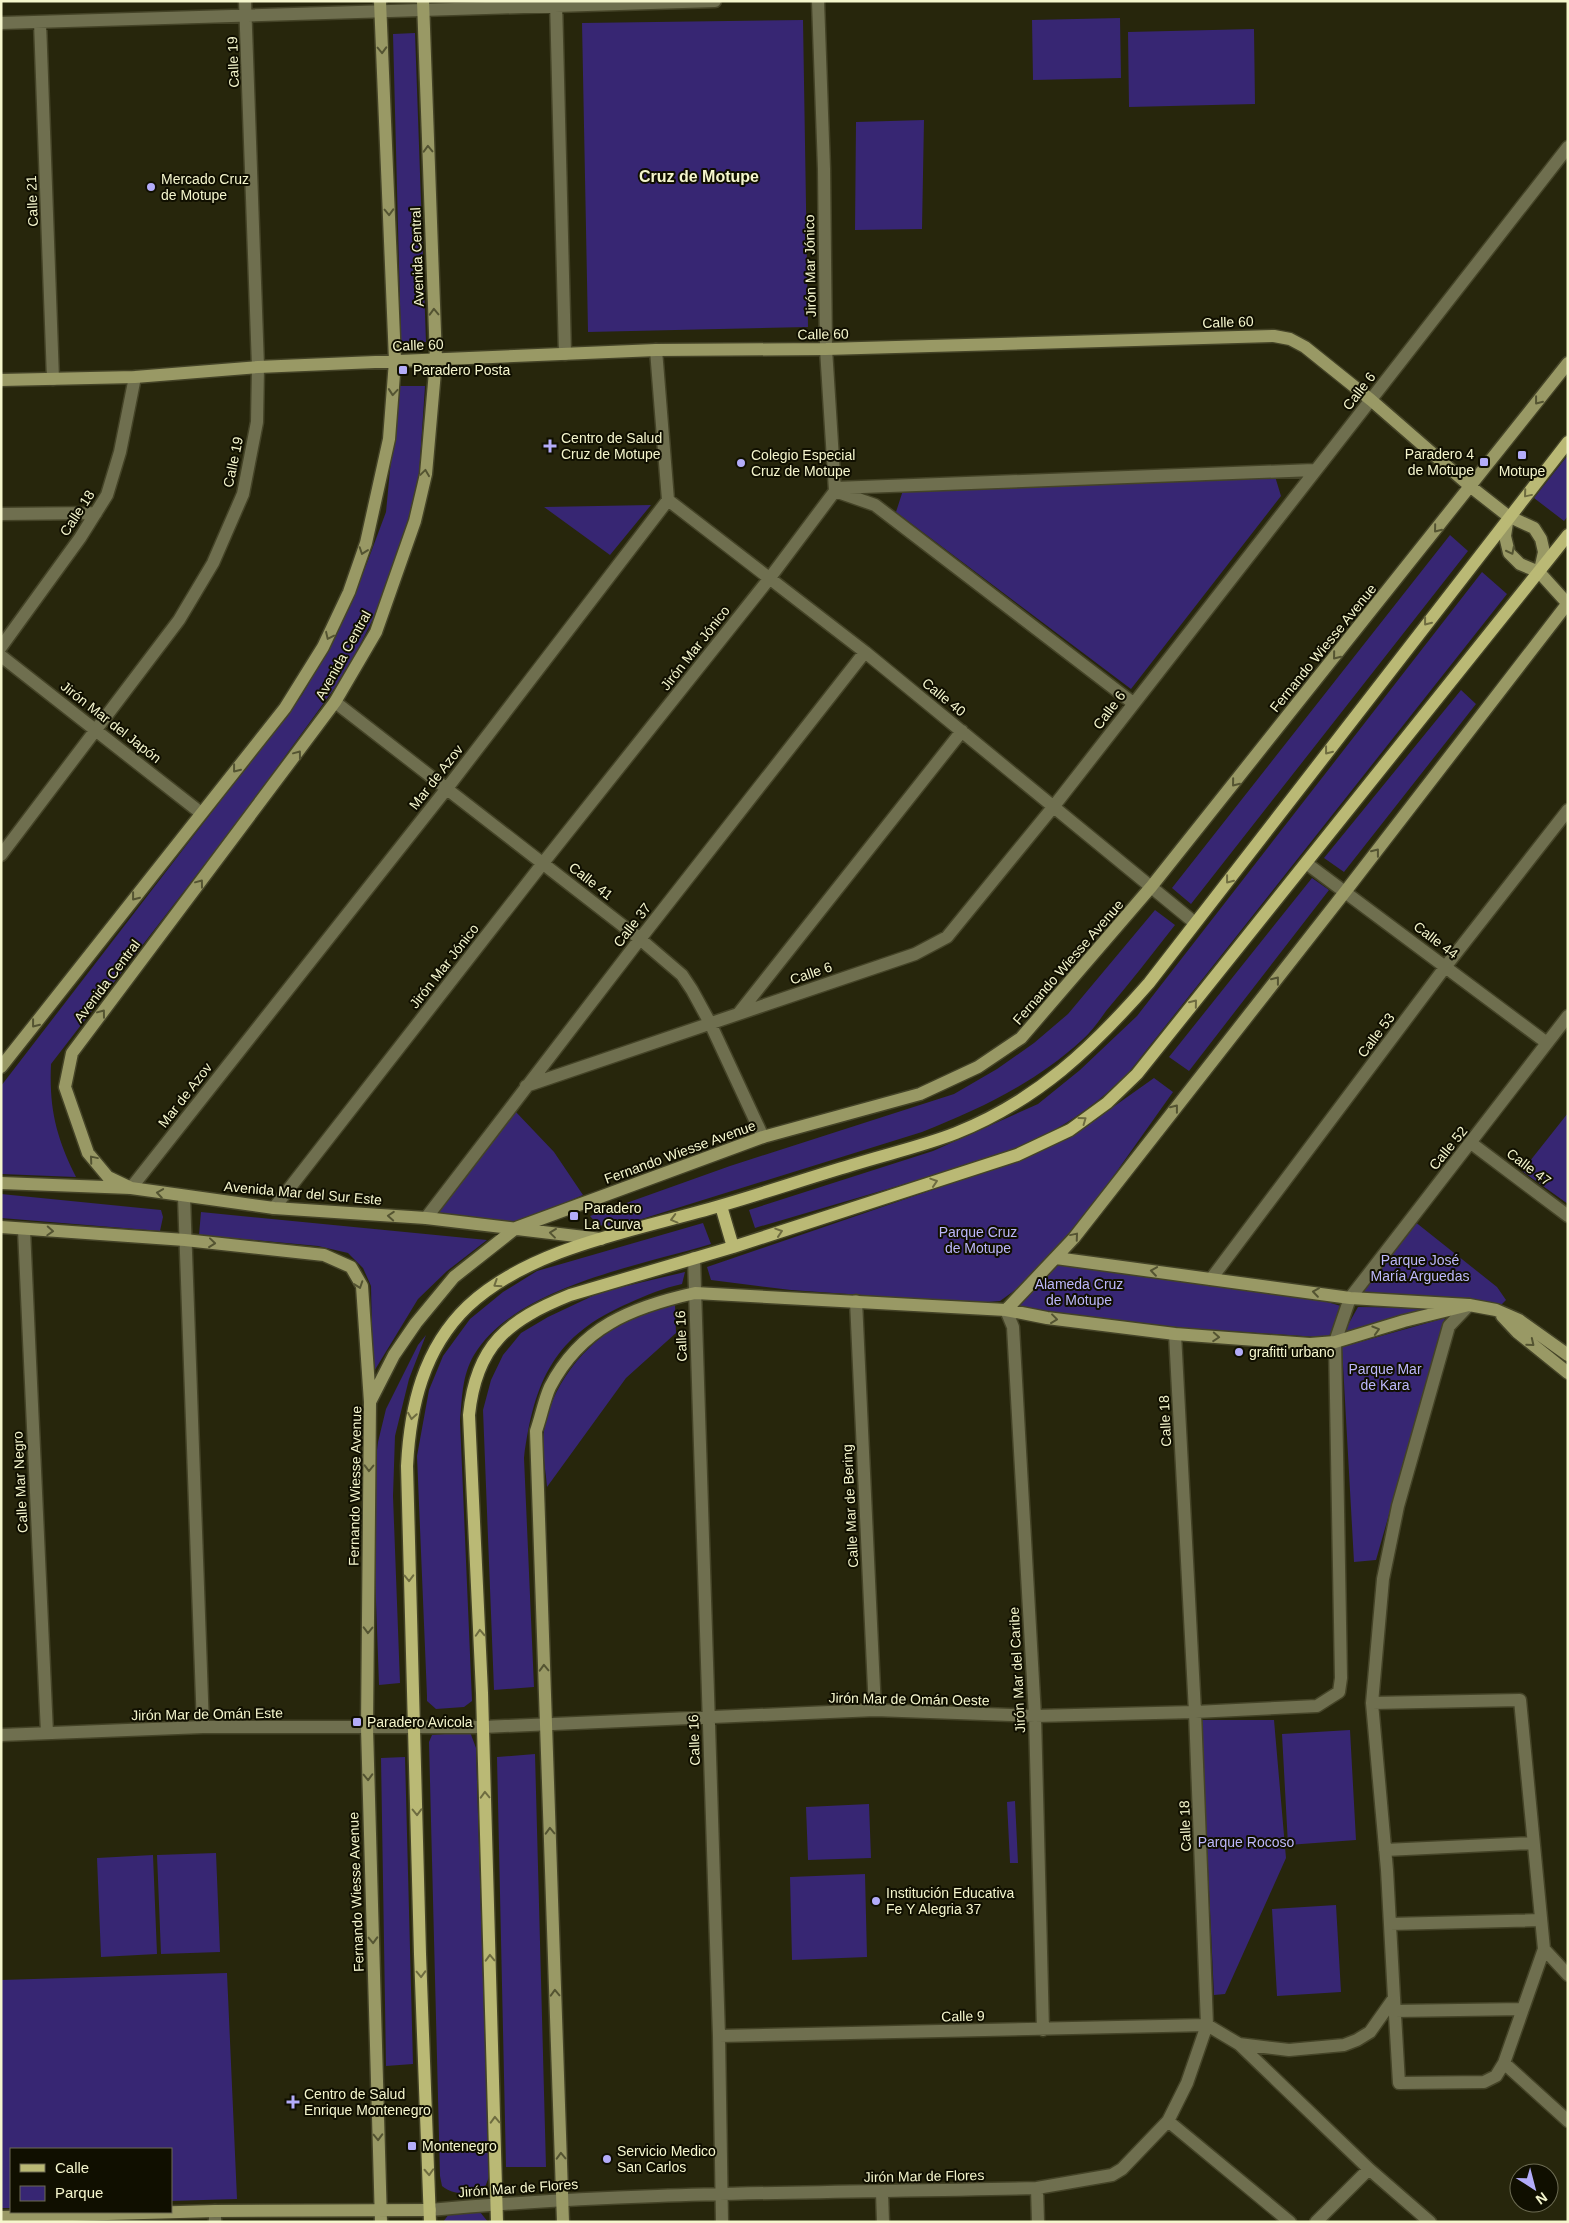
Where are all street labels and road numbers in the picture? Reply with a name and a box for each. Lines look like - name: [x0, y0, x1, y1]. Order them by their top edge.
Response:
- street label: Calle 19: [224, 36, 242, 88]
- street label: Calle 21: [23, 175, 41, 227]
- street label: Avenida Central: [407, 207, 427, 307]
- street label: Jirón Mar Jónico: [801, 214, 819, 317]
- street label: Calle 60: [1202, 313, 1254, 331]
- street label: Calle 60: [797, 326, 849, 342]
- street label: Calle 60: [392, 336, 444, 354]
- street label: Calle 6: [1339, 369, 1379, 413]
- street label: Calle 19: [220, 435, 246, 489]
- street label: Calle 18: [56, 487, 98, 539]
- street label: Fernando Wiesse Avenue: [1266, 581, 1380, 715]
- street label: Jirón Mar Jónico: [657, 602, 733, 693]
- street label: Avenida Central: [312, 608, 374, 702]
- street label: Calle 40: [919, 675, 969, 720]
- street label: Jirón Mar del Japón: [58, 678, 164, 766]
- street label: Calle 6: [1089, 688, 1129, 732]
- street label: Mar de Azov: [406, 741, 466, 813]
- street label: Calle 41: [566, 859, 616, 903]
- street label: Fernando Wiesse Avenue: [1009, 896, 1127, 1028]
- street label: Calle 37: [610, 900, 654, 950]
- street label: Calle 44: [1411, 918, 1461, 962]
- street label: Jirón Mar Jónico: [406, 920, 482, 1011]
- street label: Avenida Central: [71, 937, 143, 1025]
- street label: Calle 6: [788, 958, 834, 988]
- street label: Calle 53: [1354, 1010, 1398, 1060]
- street label: Mar de Azov: [155, 1059, 215, 1131]
- street label: Fernando Wiesse Avenue: [602, 1117, 758, 1187]
- street label: Calle 52: [1426, 1123, 1471, 1173]
- street label: Calle 47: [1504, 1145, 1554, 1189]
- street label: Avenida Mar del Sur Este: [223, 1178, 383, 1208]
- street label: Calle 16: [672, 1310, 690, 1362]
- street label: Calle 18: [1156, 1395, 1174, 1447]
- street label: Fernando Wiesse Avenue: [346, 1406, 364, 1566]
- street label: Calle Mar Negro: [9, 1430, 31, 1533]
- street label: Calle Mar de Bering: [839, 1444, 861, 1568]
- street label: Jirón Mar del Caribe: [1006, 1606, 1028, 1733]
- street label: Jirón Mar de Omán Oeste: [828, 1690, 990, 1708]
- street label: Jirón Mar de Omán Este: [131, 1705, 283, 1723]
- street label: Calle 16: [685, 1714, 703, 1766]
- street label: Calle 18: [1176, 1800, 1194, 1852]
- street label: Fernando Wiesse Avenue: [345, 1812, 367, 1972]
- street label: Calle 9: [941, 2008, 985, 2024]
- street label: Jirón Mar de Flores: [864, 2167, 984, 2185]
- street label: Jirón Mar de Flores: [457, 2176, 579, 2200]

